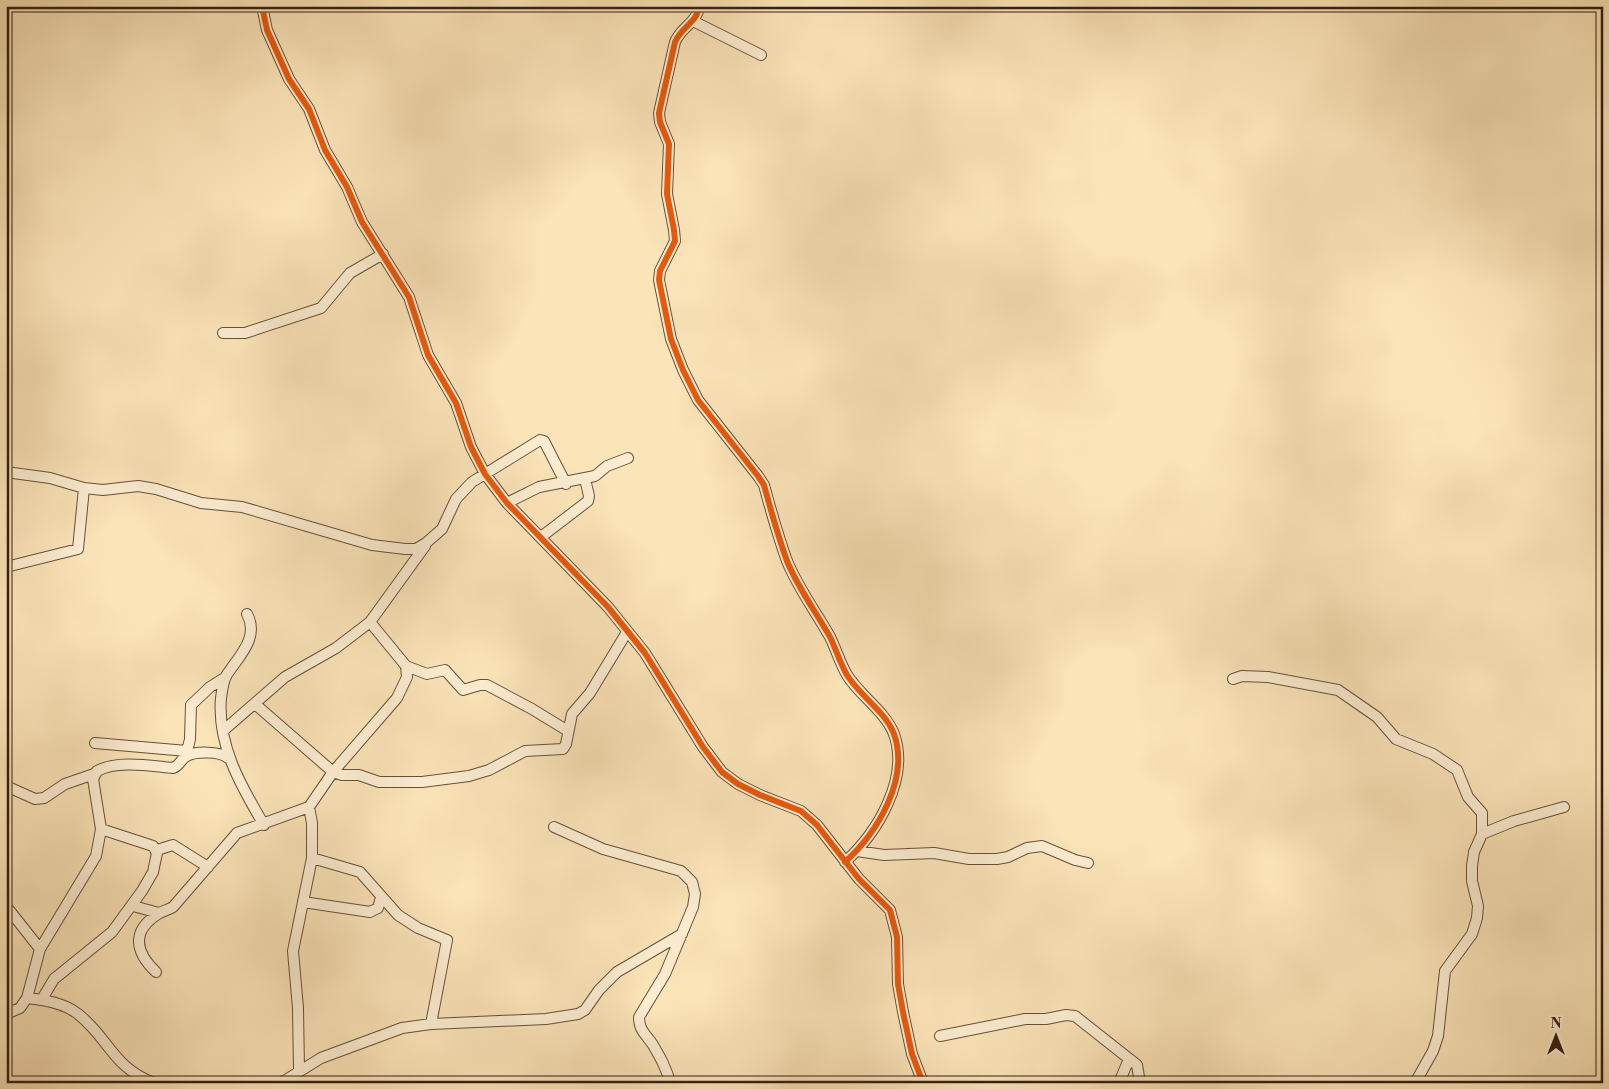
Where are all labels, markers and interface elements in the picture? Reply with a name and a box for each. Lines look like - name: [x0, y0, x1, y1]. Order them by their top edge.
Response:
- north arrow: [1532, 1012, 1582, 1062]
- text: N: [1550, 1015, 1562, 1033]

